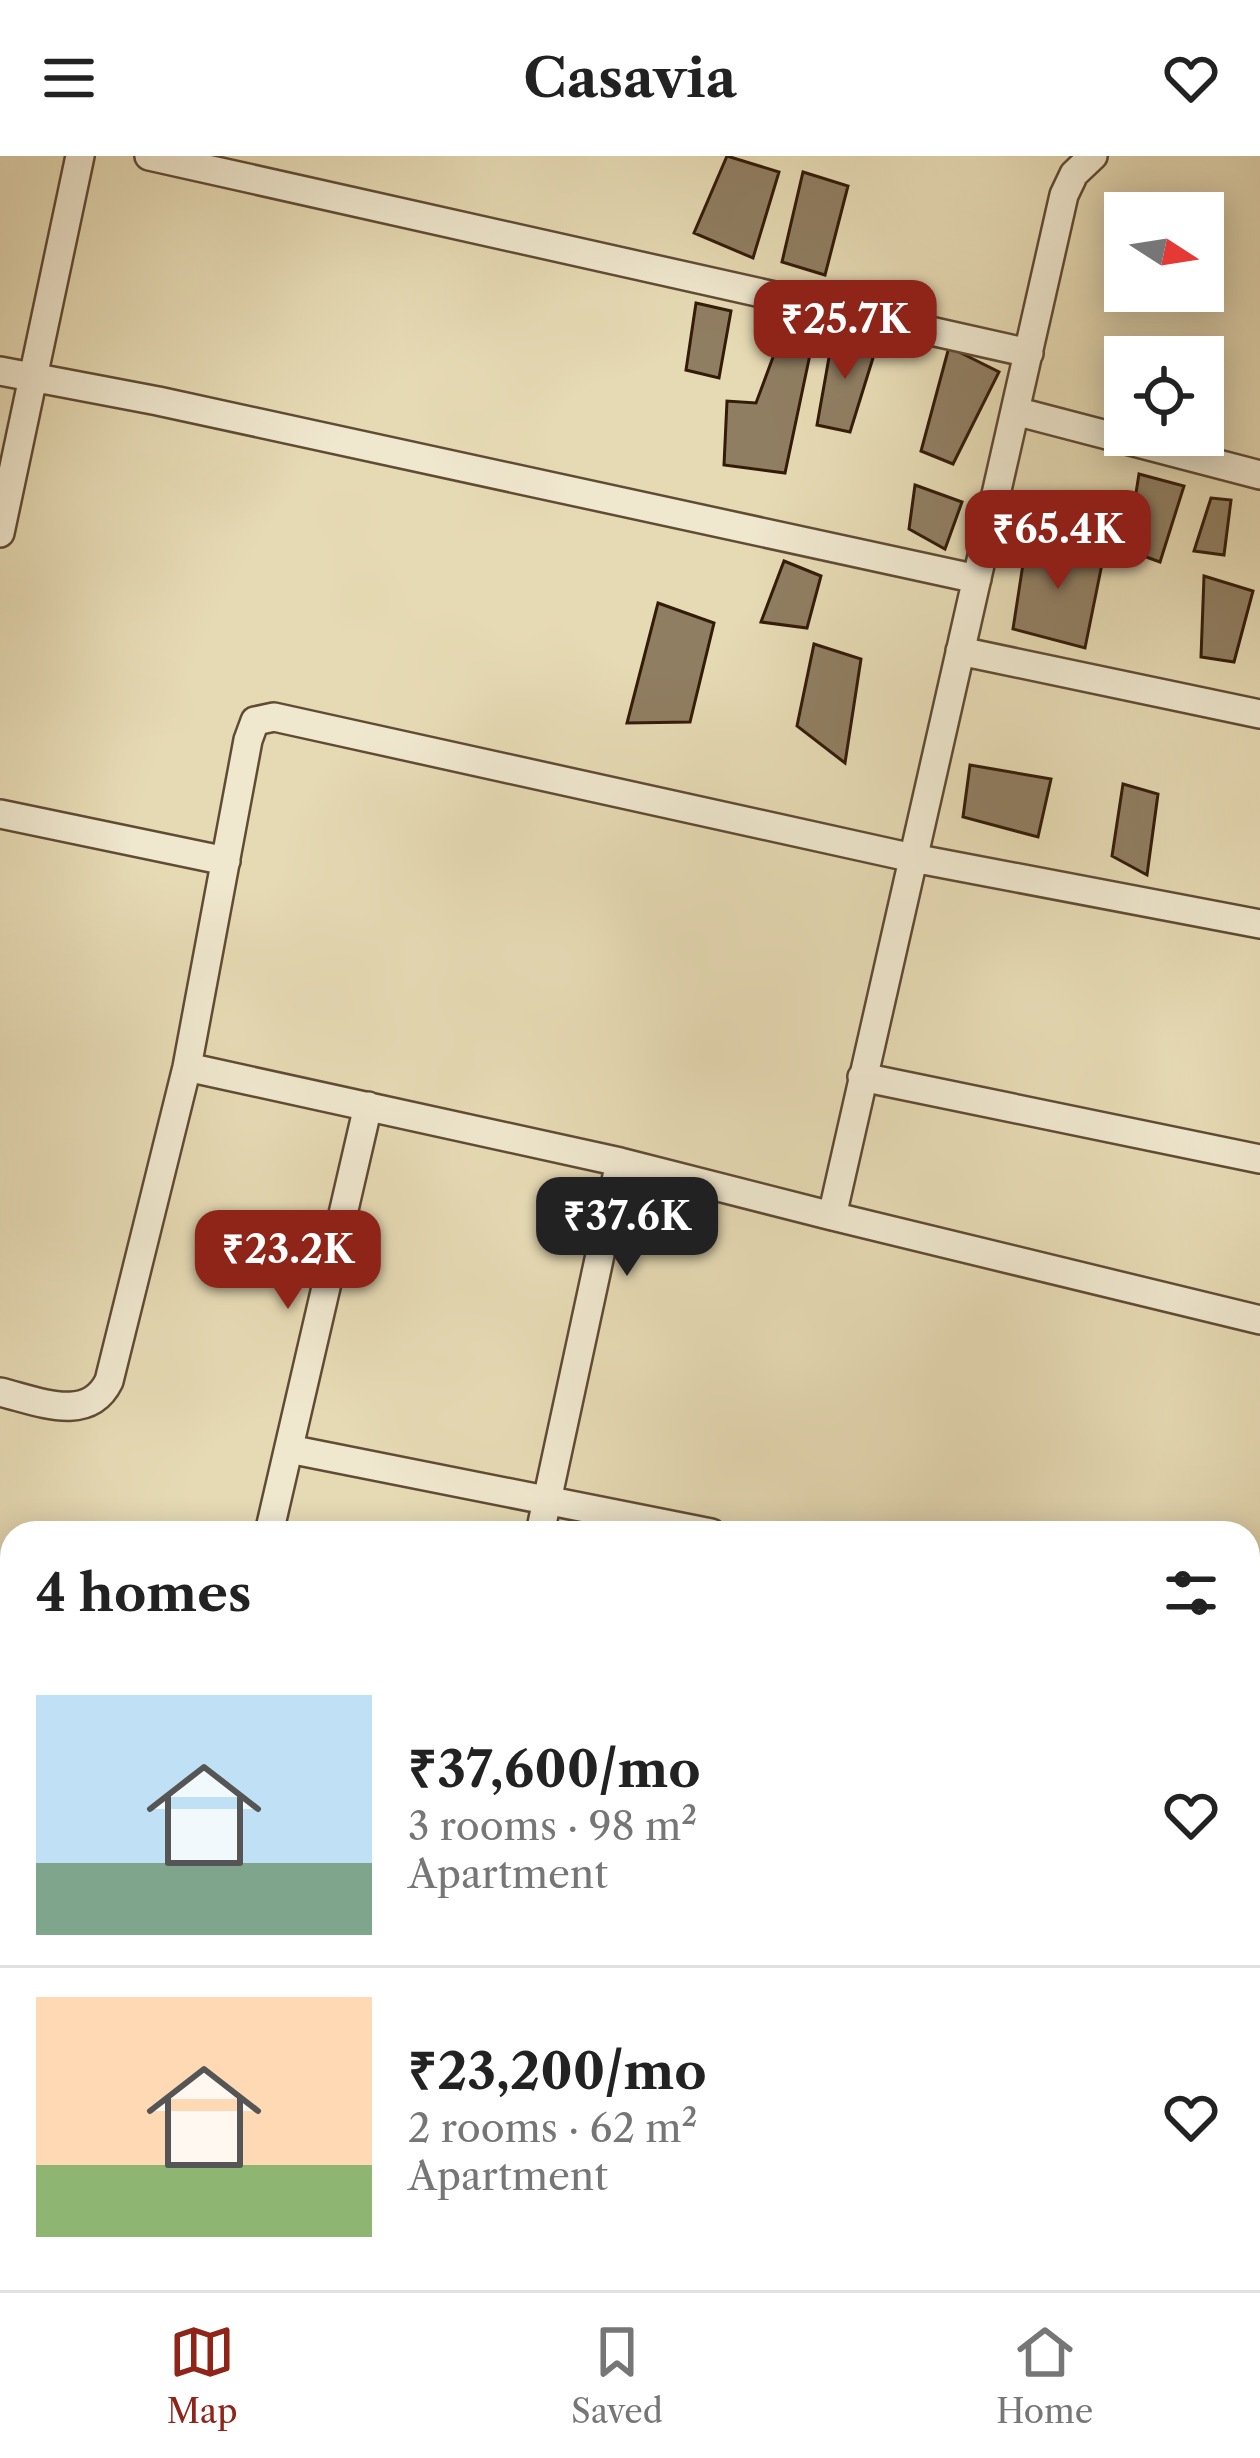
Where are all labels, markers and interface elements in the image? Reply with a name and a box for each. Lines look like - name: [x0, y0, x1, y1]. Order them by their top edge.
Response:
- icon: menu: [36, 45, 102, 111]
- text: Casavia: [523, 45, 737, 111]
- icon: heart: [1158, 45, 1224, 111]
- north arrow: [1104, 192, 1224, 312]
- map controls: [1104, 192, 1224, 456]
- pin: ₹25.7K: [747, 280, 943, 382]
- text: ₹25.7K: [781, 295, 909, 343]
- button: locate: [1104, 336, 1224, 456]
- pin: ₹65.4K: [960, 490, 1156, 592]
- text: ₹65.4K: [992, 505, 1124, 553]
- pin: ₹37.6K: [529, 1177, 725, 1279]
- text: ₹37.6K: [563, 1192, 691, 1240]
- pin: ₹23.2K: [190, 1210, 386, 1312]
- text: ₹23.2K: [222, 1225, 354, 1273]
- icon: filters: [1158, 1560, 1224, 1626]
- text: 4 homes: [36, 1562, 251, 1624]
- text: ₹37,600/mo: [408, 1738, 701, 1800]
- icon: home: [132, 1743, 276, 1887]
- icon: heart: [1158, 1782, 1224, 1848]
- text: 3 rooms · 98 m²: [408, 1802, 697, 1850]
- text: Apartment: [408, 1850, 608, 1898]
- text: ₹23,200/mo: [408, 2040, 707, 2102]
- icon: home: [132, 2045, 276, 2189]
- icon: heart: [1158, 2084, 1224, 2150]
- text: 2 rooms · 62 m²: [408, 2104, 698, 2152]
- text: Apartment: [408, 2152, 608, 2200]
- tab: Map: [167, 2319, 238, 2432]
- tab: Saved: [571, 2319, 663, 2432]
- tab: Home: [996, 2319, 1093, 2432]

